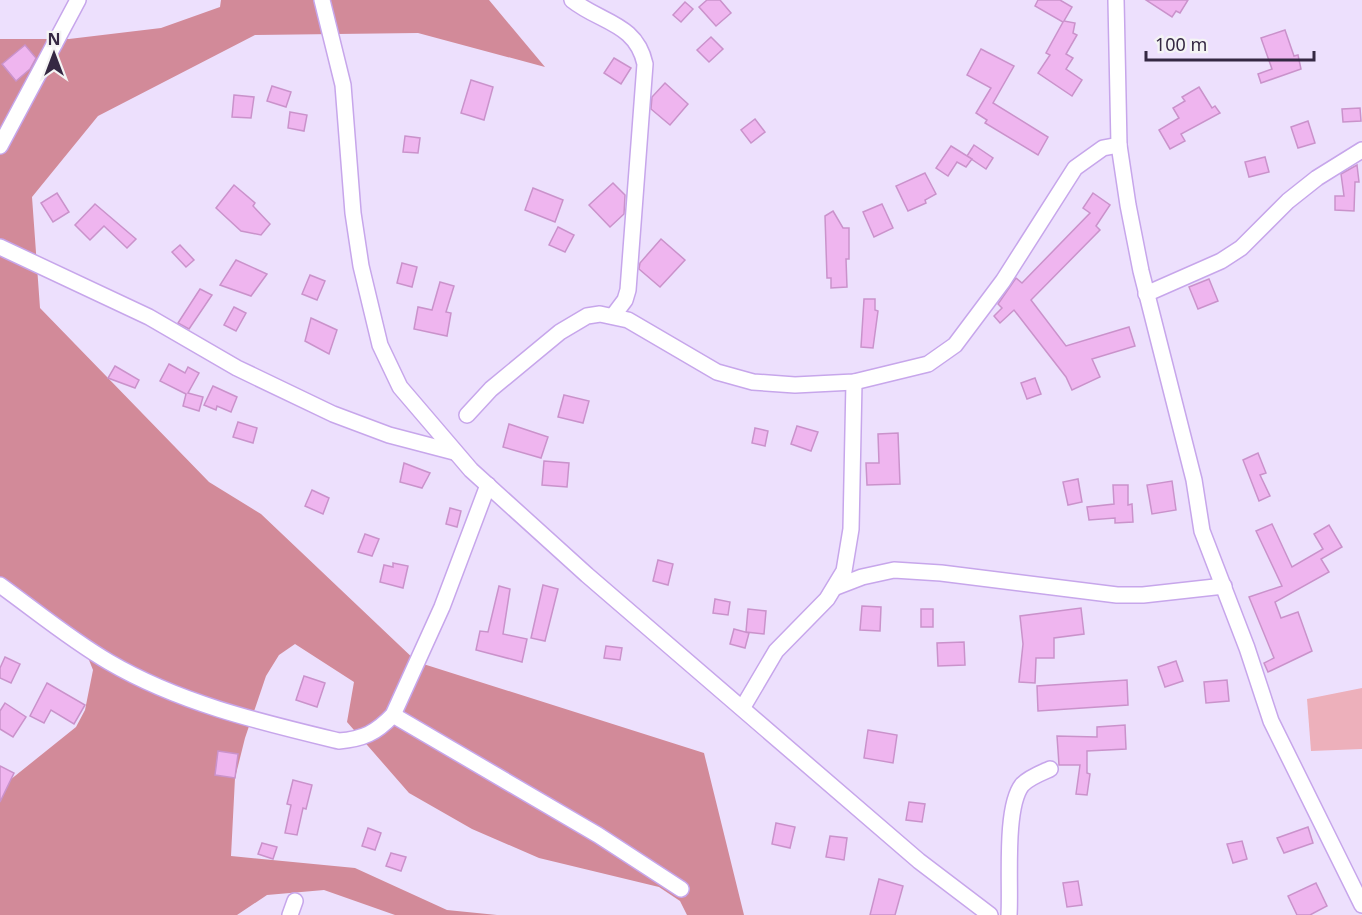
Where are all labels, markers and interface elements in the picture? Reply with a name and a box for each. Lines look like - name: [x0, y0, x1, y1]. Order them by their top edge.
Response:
- north arrow: [24, 24, 84, 84]
- scale bar: [1146, 24, 1314, 62]
- text: N: [47, 28, 61, 50]
- text: 100 m: [1155, 32, 1207, 56]

